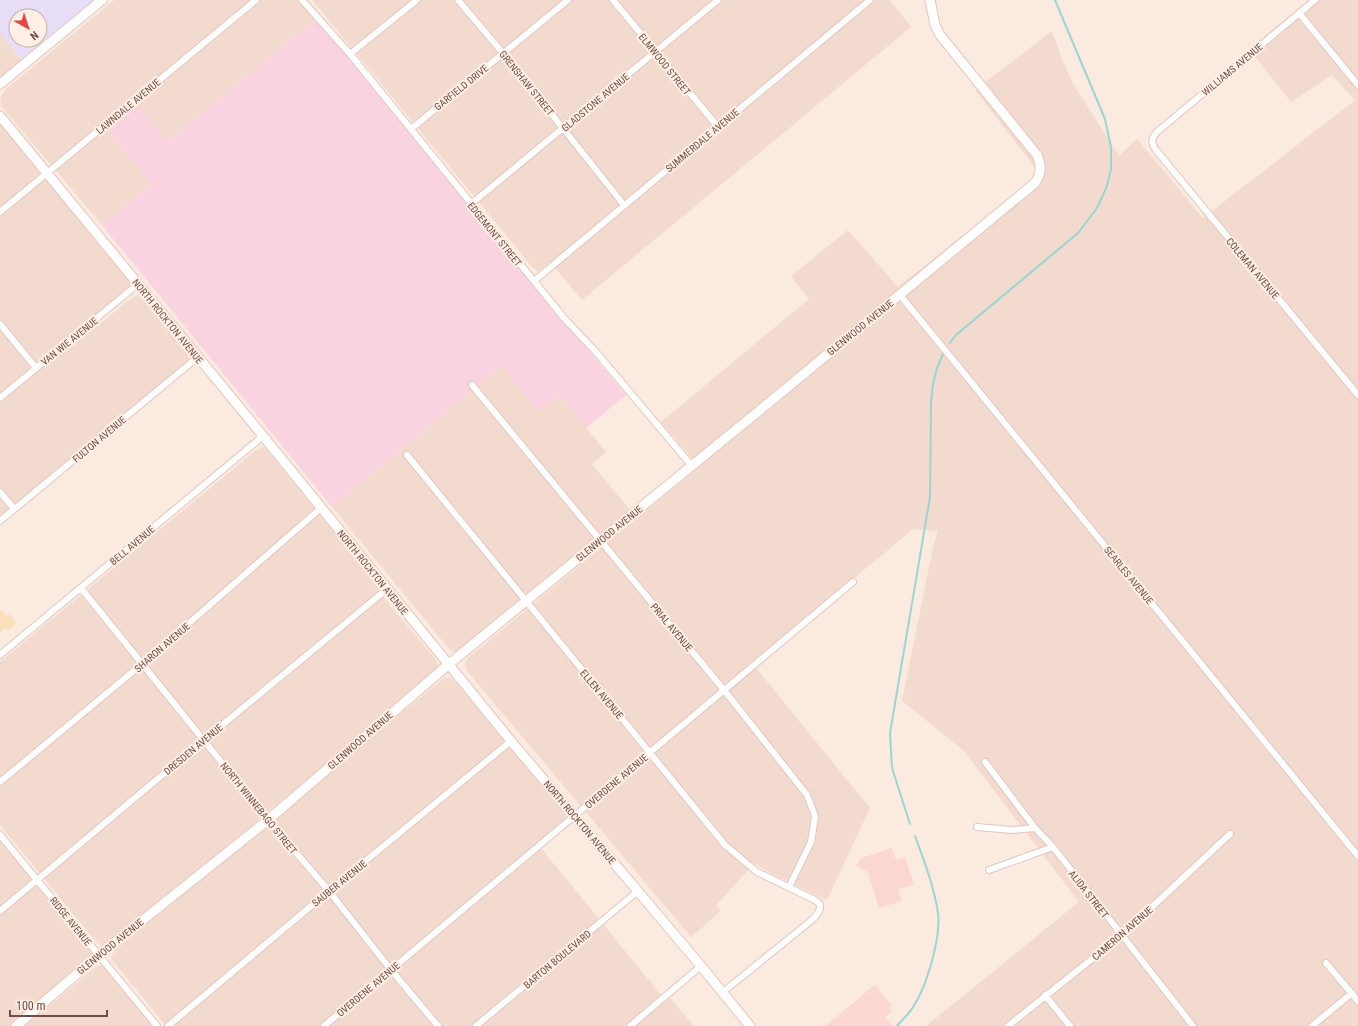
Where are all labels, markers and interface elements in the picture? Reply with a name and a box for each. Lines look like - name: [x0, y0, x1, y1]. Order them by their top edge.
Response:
- north arrow: [8, 8, 48, 48]
- text: N: [27, 28, 41, 43]
- street label: ELMWOOD STREET: [636, 31, 693, 97]
- street label: WILLIAMS AVENUE: [1200, 41, 1265, 98]
- street label: GRENSHAW STREET: [497, 49, 556, 118]
- street label: GARFIELD DRIVE: [432, 62, 490, 112]
- street label: GLADSTONE AVENUE: [559, 71, 631, 134]
- street label: LAWNDALE AVENUE: [94, 76, 163, 136]
- street label: SUMMERDALE AVENUE: [663, 106, 741, 174]
- street label: EDGEMONT STREET: [465, 200, 524, 269]
- street label: COLEMAN AVENUE: [1224, 236, 1281, 301]
- street label: NORTH ROCKTON AVENUE: [130, 277, 205, 366]
- street label: GLENWOOD AVENUE: [825, 297, 896, 358]
- street label: VAN WIE AVENUE: [39, 315, 100, 368]
- street label: FULTON AVENUE: [70, 414, 128, 465]
- street label: GLENWOOD AVENUE: [574, 503, 645, 564]
- street label: BELL AVENUE: [108, 523, 157, 567]
- street label: NORTH ROCKTON AVENUE: [335, 528, 410, 617]
- street label: SEARLES AVENUE: [1102, 544, 1155, 606]
- street label: PRIAL AVENUE: [648, 601, 695, 653]
- street label: SHARON AVENUE: [132, 620, 192, 674]
- street label: ELLEN AVENUE: [578, 668, 625, 721]
- street label: GLENWOOD AVENUE: [326, 709, 395, 771]
- street label: DRESDEN AVENUE: [162, 722, 225, 777]
- street label: OVERDENE AVENUE: [583, 752, 650, 811]
- street label: NORTH WINNEBAGO STREET: [218, 760, 299, 856]
- street label: NORTH ROCKTON AVENUE: [541, 778, 618, 866]
- street label: SAUBER AVENUE: [310, 858, 369, 909]
- street label: ALIDA STREET: [1067, 868, 1111, 920]
- street label: RIDGE AVENUE: [48, 895, 94, 948]
- street label: CAMERON AVENUE: [1090, 904, 1155, 963]
- street label: GLENWOOD AVENUE: [75, 916, 146, 977]
- street label: BARTON BOULEVARD: [521, 928, 593, 991]
- street label: OVERDENE AVENUE: [335, 960, 402, 1019]
- scale bar: [10, 992, 107, 1018]
- text: 100 m: [16, 999, 46, 1013]

